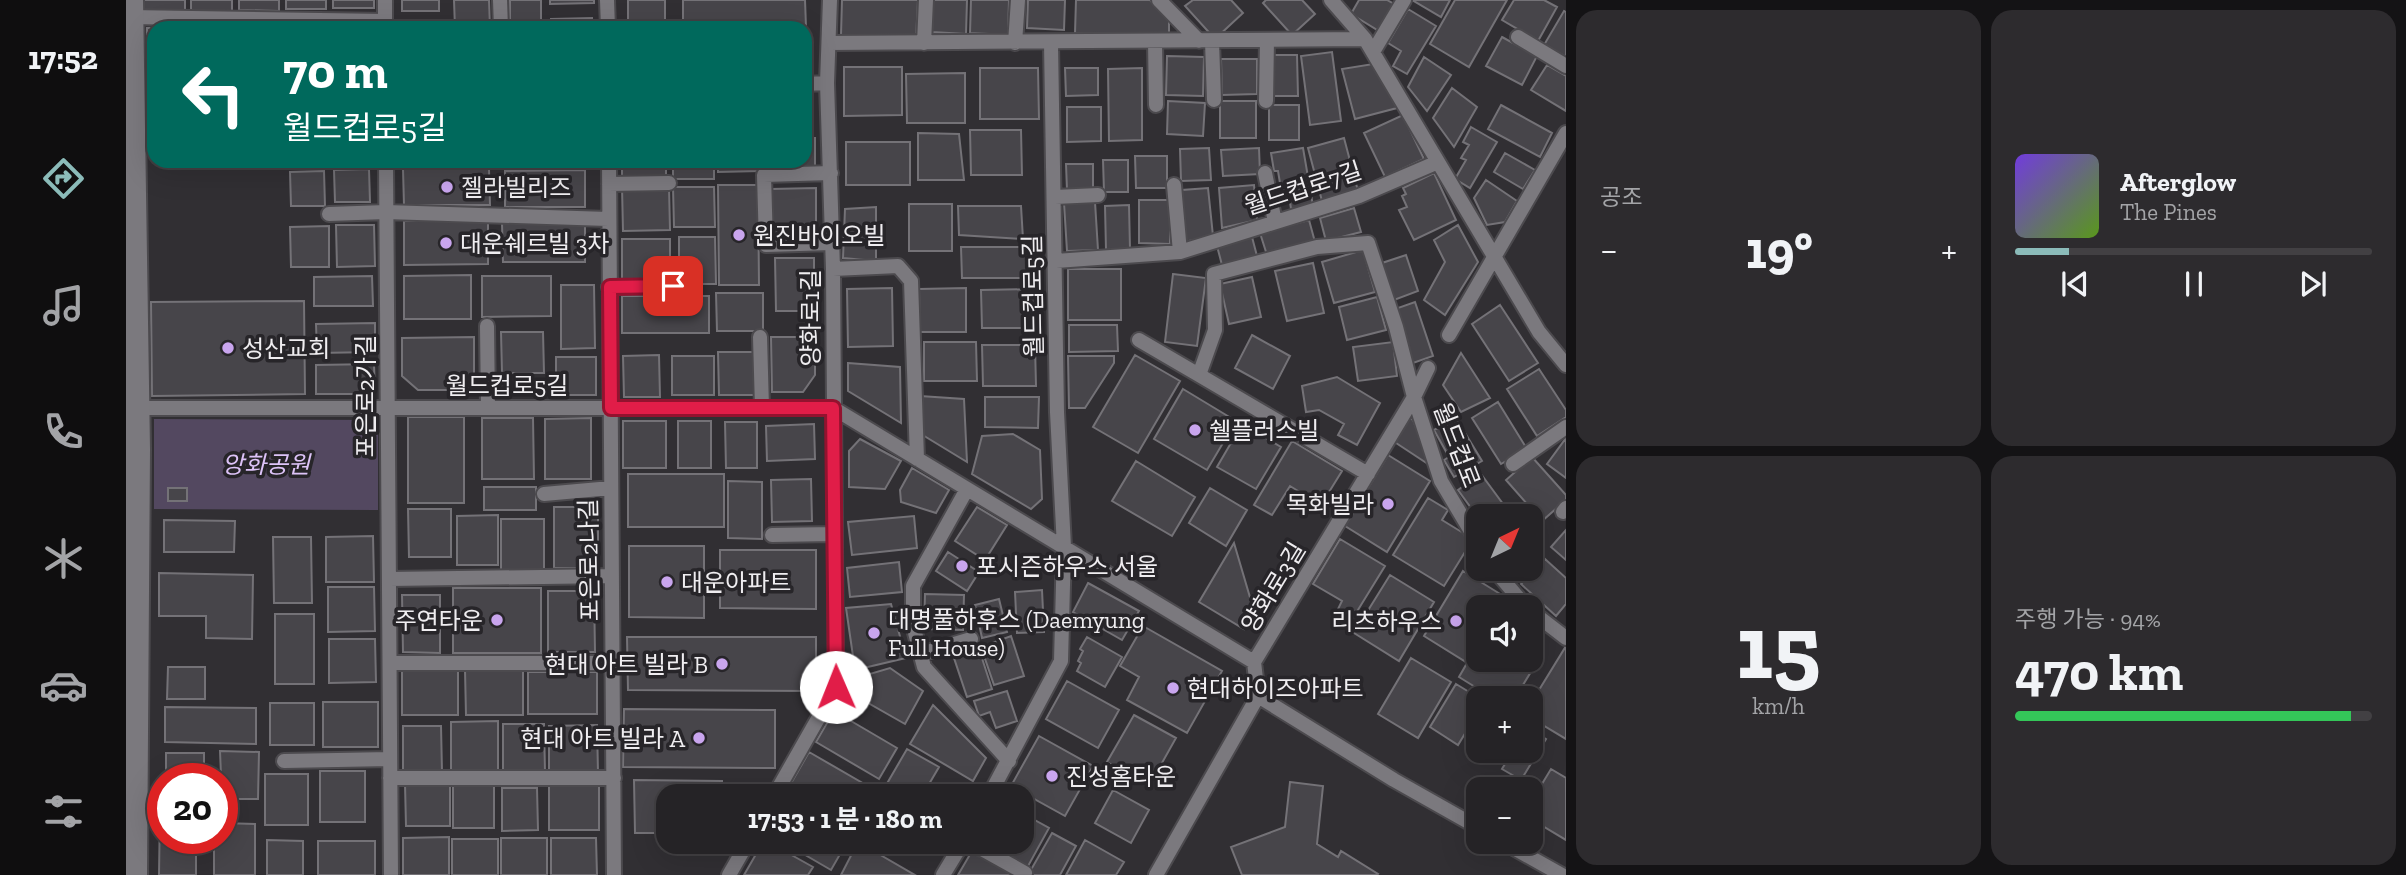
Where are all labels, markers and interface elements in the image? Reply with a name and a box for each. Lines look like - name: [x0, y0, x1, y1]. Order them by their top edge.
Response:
- text: 17:52: [28, 39, 98, 77]
- text: 70 m: [283, 42, 388, 101]
- icon: left: [168, 49, 259, 140]
- text: 월드컵로5길: [283, 109, 447, 147]
- icon: directions: [39, 154, 88, 203]
- street label: 월드컵로7길: [1241, 155, 1365, 221]
- text: Afterglow: [2120, 166, 2236, 198]
- place label: 젤라빌리즈: [461, 173, 571, 202]
- marker: 젤라빌리즈: [439, 179, 455, 195]
- text: 공조: [1600, 183, 1642, 211]
- text: The Pines: [2120, 198, 2217, 226]
- text: 19°: [1746, 219, 1813, 281]
- place label: 원진바이오빌: [753, 221, 885, 250]
- marker: 원진바이오빌: [731, 227, 747, 243]
- text: −: [1600, 227, 1618, 273]
- text: +: [1941, 227, 1957, 273]
- place label: 대운쉐르빌 3차: [460, 229, 610, 258]
- street label: 월드컵로5길: [1017, 234, 1049, 358]
- marker: 대운쉐르빌 3차: [438, 235, 454, 251]
- pin: [643, 256, 703, 316]
- icon: previous: [2056, 265, 2094, 303]
- icon: pause: [2175, 265, 2213, 303]
- icon: next: [2294, 265, 2332, 303]
- icon: arrive: [654, 267, 692, 305]
- street label: 양화로1길: [796, 269, 825, 367]
- icon: music: [39, 281, 88, 330]
- place label: 성산교회: [242, 334, 330, 363]
- street label: 포은로2가길: [351, 335, 380, 457]
- marker: 성산교회: [220, 340, 236, 356]
- street label: 월드컵로5길: [446, 371, 568, 400]
- street label: 월드컵로: [1428, 399, 1486, 491]
- icon: phone: [39, 407, 88, 456]
- place label: 쉘플러스빌: [1209, 416, 1319, 445]
- marker: 쉘플러스빌: [1187, 422, 1203, 438]
- park label: 앙화공원: [222, 450, 312, 479]
- place label: 목화빌라: [1286, 490, 1374, 519]
- marker: 목화빌라: [1380, 496, 1396, 512]
- street label: 포은로2나길: [573, 498, 605, 622]
- north arrow: [1466, 504, 1544, 581]
- map controls: [1466, 504, 1543, 854]
- icon: climate: [39, 534, 88, 583]
- street label: 양화로3길: [1235, 537, 1311, 637]
- place label: 포시즌하우스 서울: [976, 552, 1158, 581]
- marker: 포시즌하우스 서울: [954, 558, 970, 574]
- place label: 대운아파트: [681, 568, 791, 597]
- marker: 대운아파트: [659, 574, 675, 590]
- text: 15: [1736, 592, 1821, 701]
- button: sound: [1466, 595, 1543, 672]
- place label: 대명풀하후스 (Daemyung Full House): [888, 605, 1145, 662]
- text: 주행 가능 · 94%: [2015, 605, 2161, 633]
- place label: 주연타운: [395, 606, 483, 635]
- place label: 리츠하우스: [1332, 607, 1442, 636]
- marker: 주연타운: [489, 612, 505, 628]
- marker: 리츠하우스: [1448, 613, 1464, 629]
- marker: 대명풀하후스 (Daemyung Full House): [866, 625, 882, 641]
- text: 470 km: [2015, 641, 2183, 703]
- place label: 현대 아트 빌라 B: [545, 650, 708, 679]
- position arrow: [799, 650, 873, 724]
- marker: 현대 아트 빌라 B: [714, 656, 730, 672]
- icon: car: [39, 661, 88, 710]
- place label: 현대하이즈아파트: [1187, 674, 1364, 703]
- marker: 현대하이즈아파트: [1165, 680, 1181, 696]
- button: +: [1466, 686, 1543, 763]
- text: km/h: [1752, 692, 1805, 720]
- place label: 현대 아트 빌라 A: [521, 724, 685, 753]
- marker: 현대 아트 빌라 A: [691, 730, 707, 746]
- place label: 진성홈타운: [1066, 762, 1176, 791]
- speed limit sign: 20: [147, 763, 238, 854]
- marker: 진성홈타운: [1044, 768, 1060, 784]
- button: −: [1466, 777, 1543, 854]
- icon: filters: [39, 787, 88, 836]
- text: 17:53 · 1 분 · 180 m: [748, 803, 942, 835]

